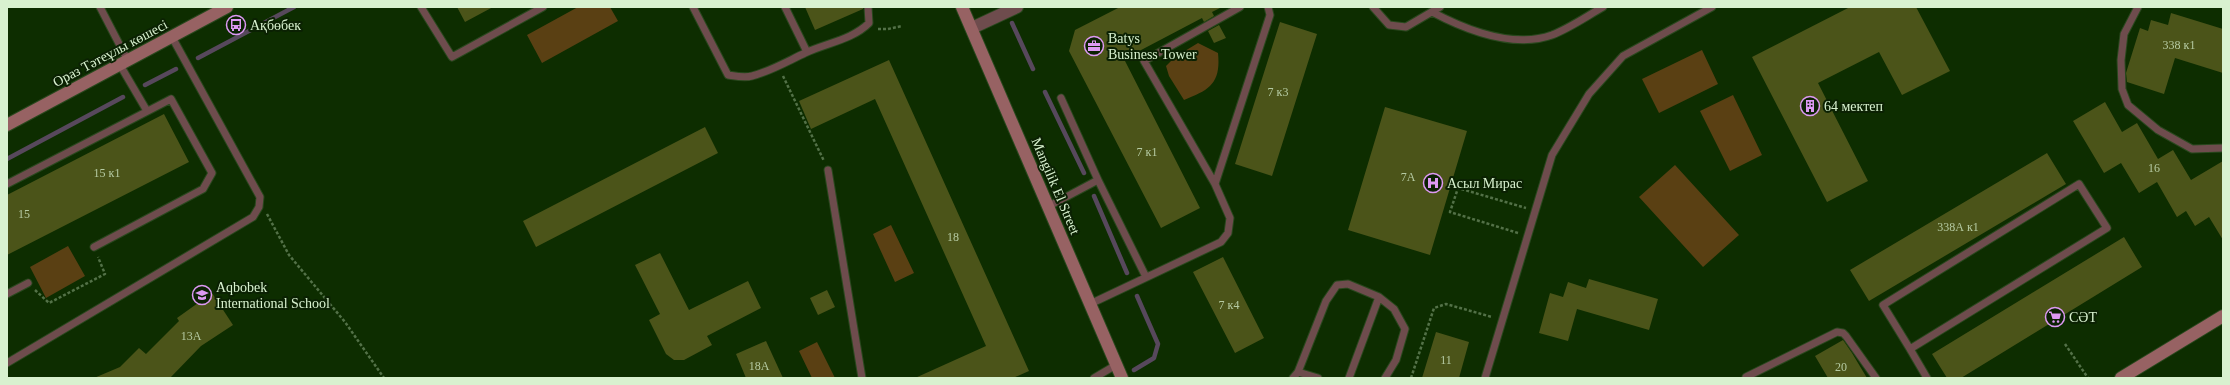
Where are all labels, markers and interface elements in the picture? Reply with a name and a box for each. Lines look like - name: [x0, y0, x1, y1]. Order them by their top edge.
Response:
- bus stop icon: Ақбөбек: [225, 14, 247, 36]
- street label: Ораз Тәтеұлы көшесі: [50, 17, 170, 90]
- place label: Ақбөбек: [250, 18, 301, 33]
- place label: Batys Business Tower: [1108, 31, 1197, 62]
- office icon: Batys Business Tower: [1083, 35, 1105, 57]
- house number: 338 к1: [2163, 38, 2195, 52]
- house number: 7 к3: [1268, 85, 1288, 99]
- building icon: 64 мектеп: [1799, 95, 1821, 117]
- place label: 64 мектеп: [1824, 99, 1884, 114]
- street label: Mangilik El Street: [1028, 136, 1083, 237]
- house number: 7 к1: [1137, 145, 1157, 159]
- house number: 16: [2148, 161, 2160, 175]
- house number: 15 к1: [94, 166, 120, 180]
- house number: 7А: [1401, 170, 1416, 184]
- hospital icon: Асыл Мирас: [1422, 172, 1444, 194]
- place label: Асыл Мирас: [1447, 176, 1522, 191]
- house number: 15: [18, 207, 30, 221]
- house number: 338А к1: [1937, 220, 1979, 234]
- house number: 18: [947, 230, 959, 244]
- place label: Aqbobek International School: [216, 280, 330, 311]
- school or university icon: Aqbobek International School: [191, 284, 213, 306]
- house number: 7 к4: [1219, 298, 1239, 312]
- supermarket icon: СӘТ: [2044, 306, 2066, 328]
- place label: СӘТ: [2069, 310, 2097, 325]
- house number: 13А: [181, 329, 202, 343]
- house number: 11: [1440, 353, 1452, 367]
- house number: 18А: [749, 359, 770, 373]
- house number: 20: [1835, 360, 1847, 374]

